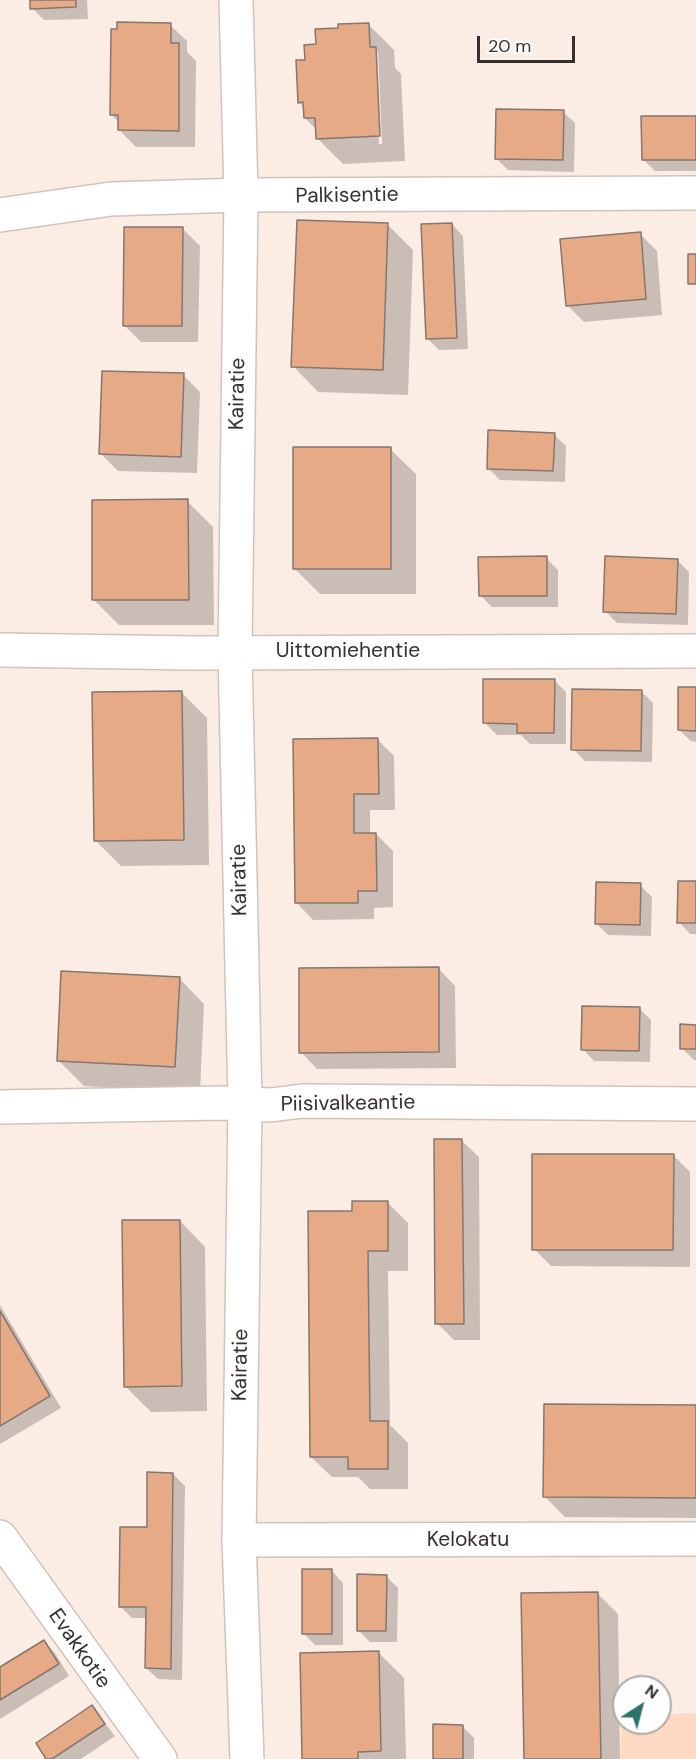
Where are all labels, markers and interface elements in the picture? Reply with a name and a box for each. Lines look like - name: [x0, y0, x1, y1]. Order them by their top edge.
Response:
- scale bar: [480, 24, 578, 62]
- text: 20 m: [488, 34, 531, 58]
- street label: Palkisentie: [295, 183, 399, 209]
- street label: Kairatie: [225, 358, 251, 430]
- street label: Uittomiehentie: [276, 638, 420, 664]
- street label: Kairatie: [227, 844, 253, 916]
- street label: Piisivalkeantie: [280, 1090, 416, 1118]
- street label: Kairatie: [228, 1329, 254, 1401]
- street label: Kelokatu: [427, 1527, 509, 1553]
- street label: Evakkotie: [42, 1604, 116, 1694]
- north arrow: [612, 1675, 672, 1735]
- text: N: [641, 1680, 663, 1704]

